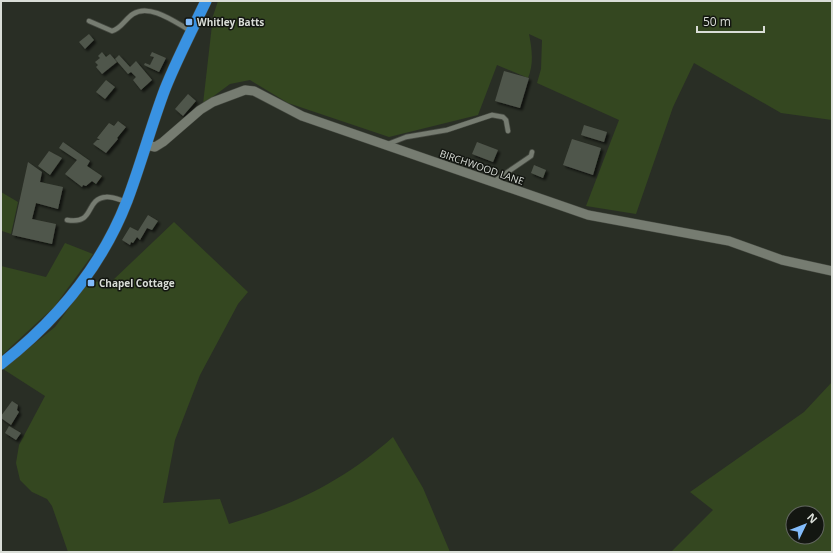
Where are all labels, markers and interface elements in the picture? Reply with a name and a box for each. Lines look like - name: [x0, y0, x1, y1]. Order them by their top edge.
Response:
- scale bar: [697, 8, 764, 34]
- text: 50 m: [703, 13, 731, 30]
- place label: Whitley Batts: [197, 15, 264, 29]
- marker: Whitley Batts: [184, 17, 194, 27]
- street label: BIRCHWOOD LANE: [438, 146, 526, 188]
- place label: Chapel Cottage: [99, 276, 175, 290]
- marker: Chapel Cottage: [86, 278, 96, 288]
- north arrow: [785, 505, 825, 545]
- text: N: [804, 509, 821, 526]

